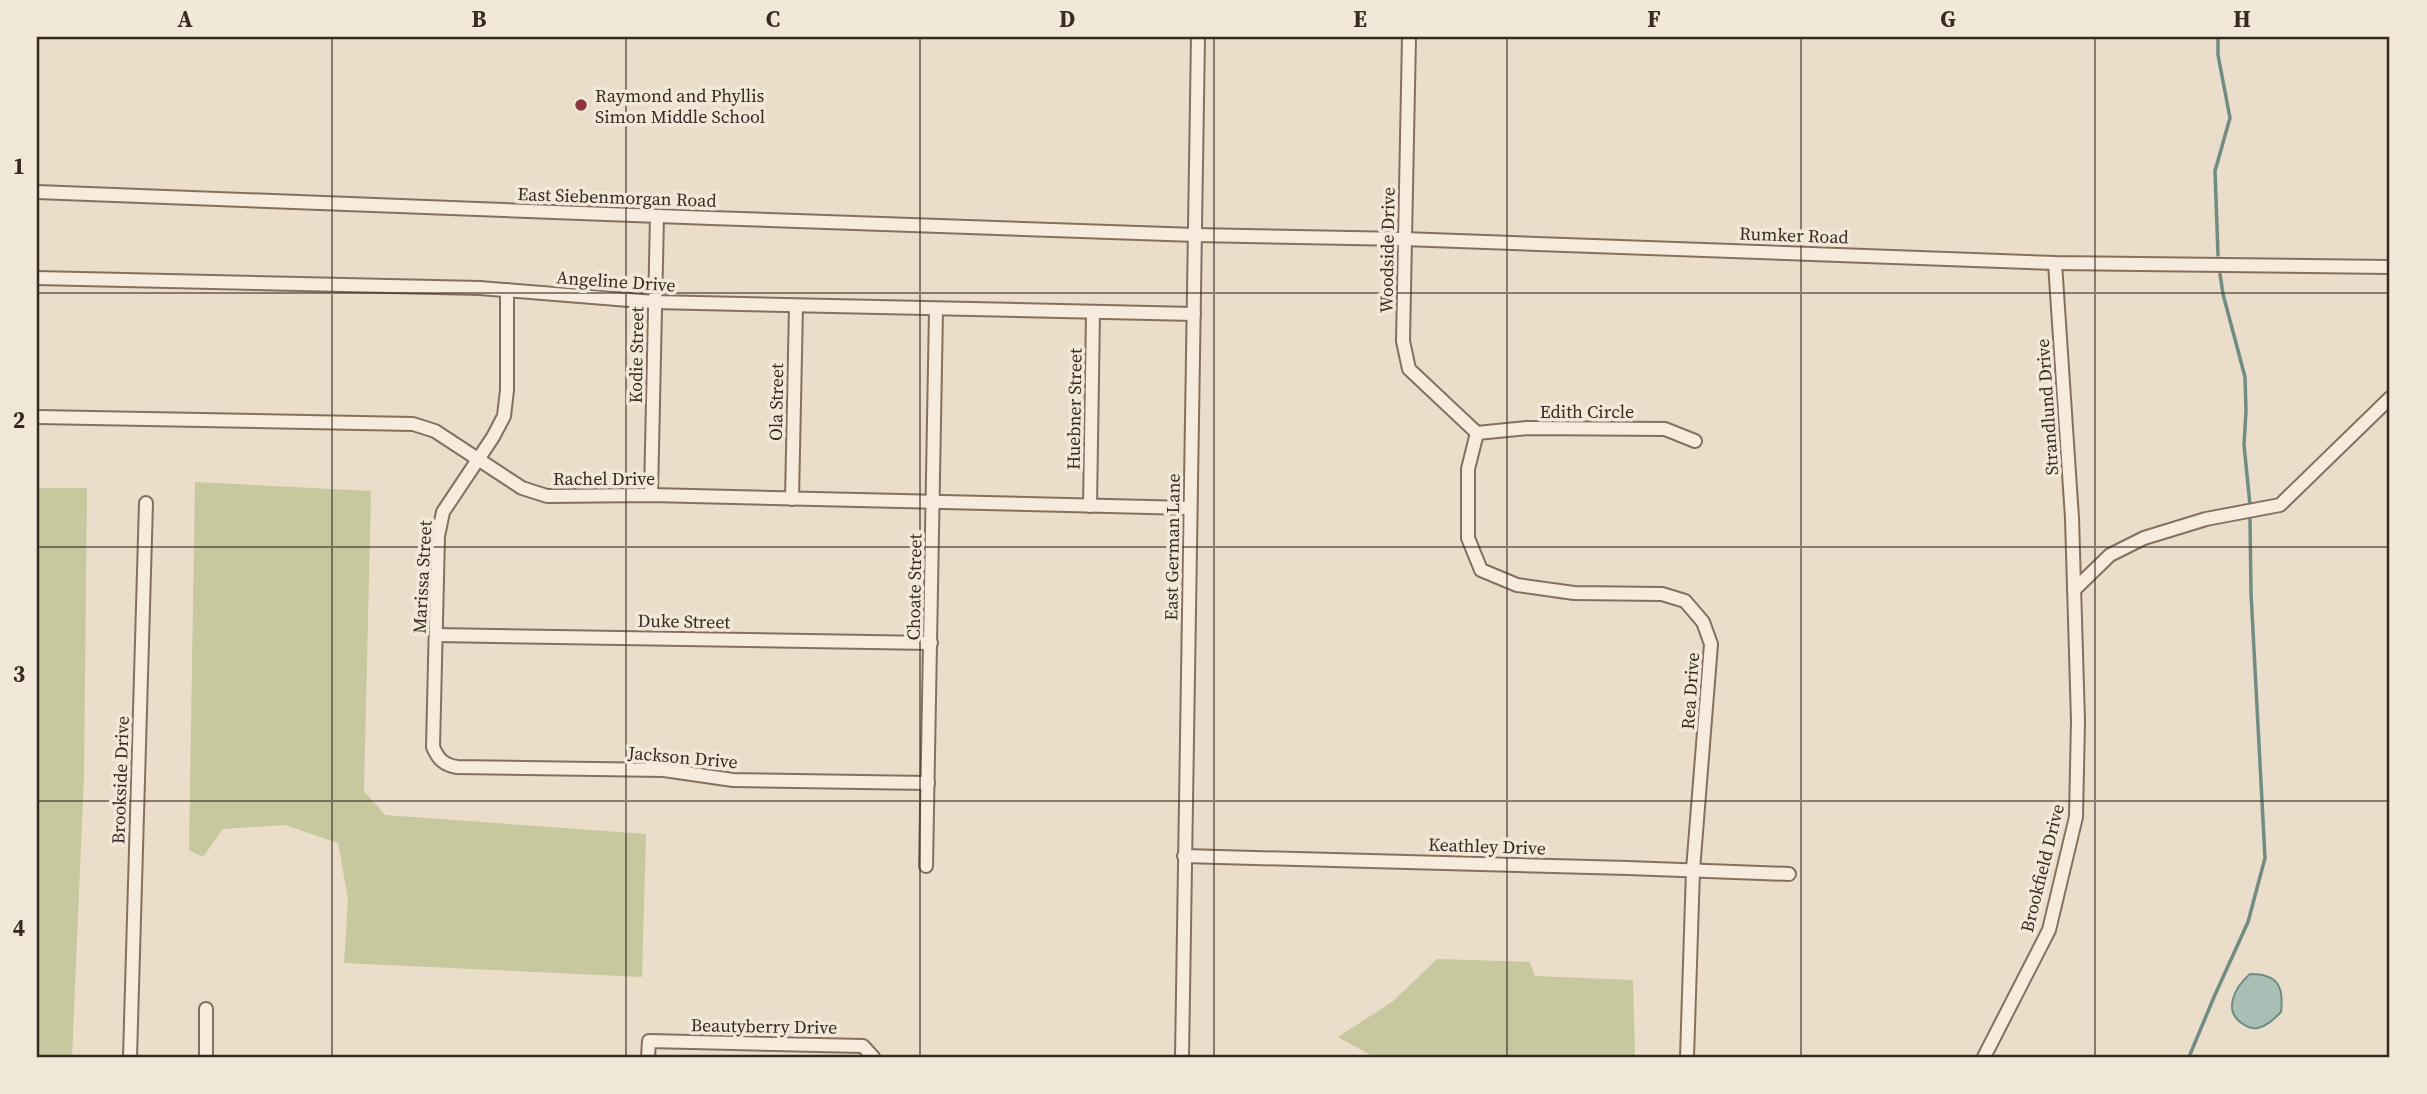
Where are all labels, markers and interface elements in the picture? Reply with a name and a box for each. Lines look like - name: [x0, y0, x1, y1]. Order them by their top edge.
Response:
- text: A: [177, 3, 193, 35]
- text: B: [472, 3, 487, 35]
- text: C: [766, 3, 780, 35]
- text: D: [1059, 3, 1075, 35]
- text: E: [1353, 3, 1367, 35]
- text: F: [1647, 3, 1661, 35]
- text: G: [1940, 3, 1956, 35]
- text: H: [2233, 3, 2251, 35]
- place label: Raymond and Phyllis Simon Middle School: [595, 83, 765, 129]
- marker: Raymond and Phyllis Simon Middle School: [573, 97, 589, 113]
- text: 1: [13, 150, 25, 182]
- street label: East Siebenmorgan Road: [517, 181, 717, 213]
- street label: Woodside Drive: [1373, 187, 1401, 313]
- street label: Rumker Road: [1739, 221, 1849, 249]
- street label: Angeline Drive: [556, 264, 676, 298]
- street label: Kodie Street: [623, 306, 649, 404]
- street label: Strandlund Drive: [2030, 338, 2064, 476]
- street label: Huebner Street: [1060, 348, 1088, 470]
- street label: Ola Street: [763, 363, 789, 441]
- street label: Edith Circle: [1540, 399, 1634, 424]
- text: 2: [13, 404, 25, 436]
- street label: Rachel Drive: [553, 466, 655, 491]
- street label: East German Lane: [1158, 473, 1186, 621]
- street label: Marissa Street: [407, 520, 437, 634]
- street label: Choate Street: [901, 533, 927, 641]
- street label: Duke Street: [637, 608, 731, 634]
- street label: Rea Drive: [1675, 652, 1705, 730]
- text: 3: [13, 658, 25, 690]
- street label: Brookside Drive: [105, 716, 135, 844]
- street label: Jackson Drive: [626, 740, 739, 774]
- street label: Brookfield Drive: [2014, 801, 2070, 935]
- street label: Keathley Drive: [1428, 831, 1546, 861]
- text: 4: [13, 912, 25, 944]
- street label: Beautyberry Drive: [691, 1012, 837, 1040]

